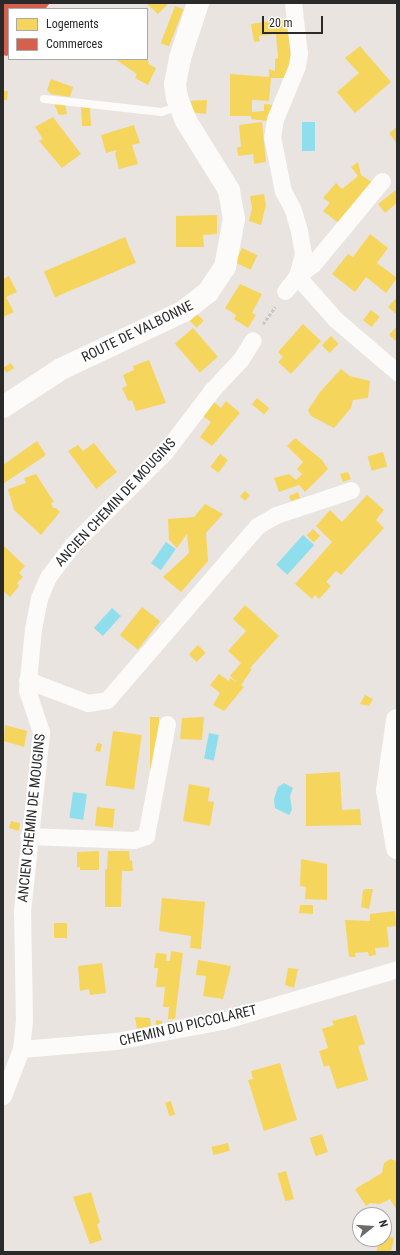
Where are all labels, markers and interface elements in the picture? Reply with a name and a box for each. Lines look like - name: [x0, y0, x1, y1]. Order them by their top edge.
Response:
- legend: [8, 8, 148, 60]
- scale bar: [264, 8, 325, 34]
- text: 20 m: [269, 16, 293, 30]
- text: Logements: [46, 17, 99, 31]
- text: Commerces: [46, 37, 103, 51]
- street label: ROUTE DE VALBONNE: [79, 297, 195, 365]
- street label: ANCIEN CHEMIN DE MOUGINS: [51, 434, 179, 570]
- street label: ANCIEN CHEMIN DE MOUGINS: [14, 733, 48, 903]
- street label: CHEMIN DU PICCOLARET: [118, 1001, 258, 1049]
- north arrow: [352, 1207, 392, 1247]
- text: N: [376, 1219, 390, 1229]

